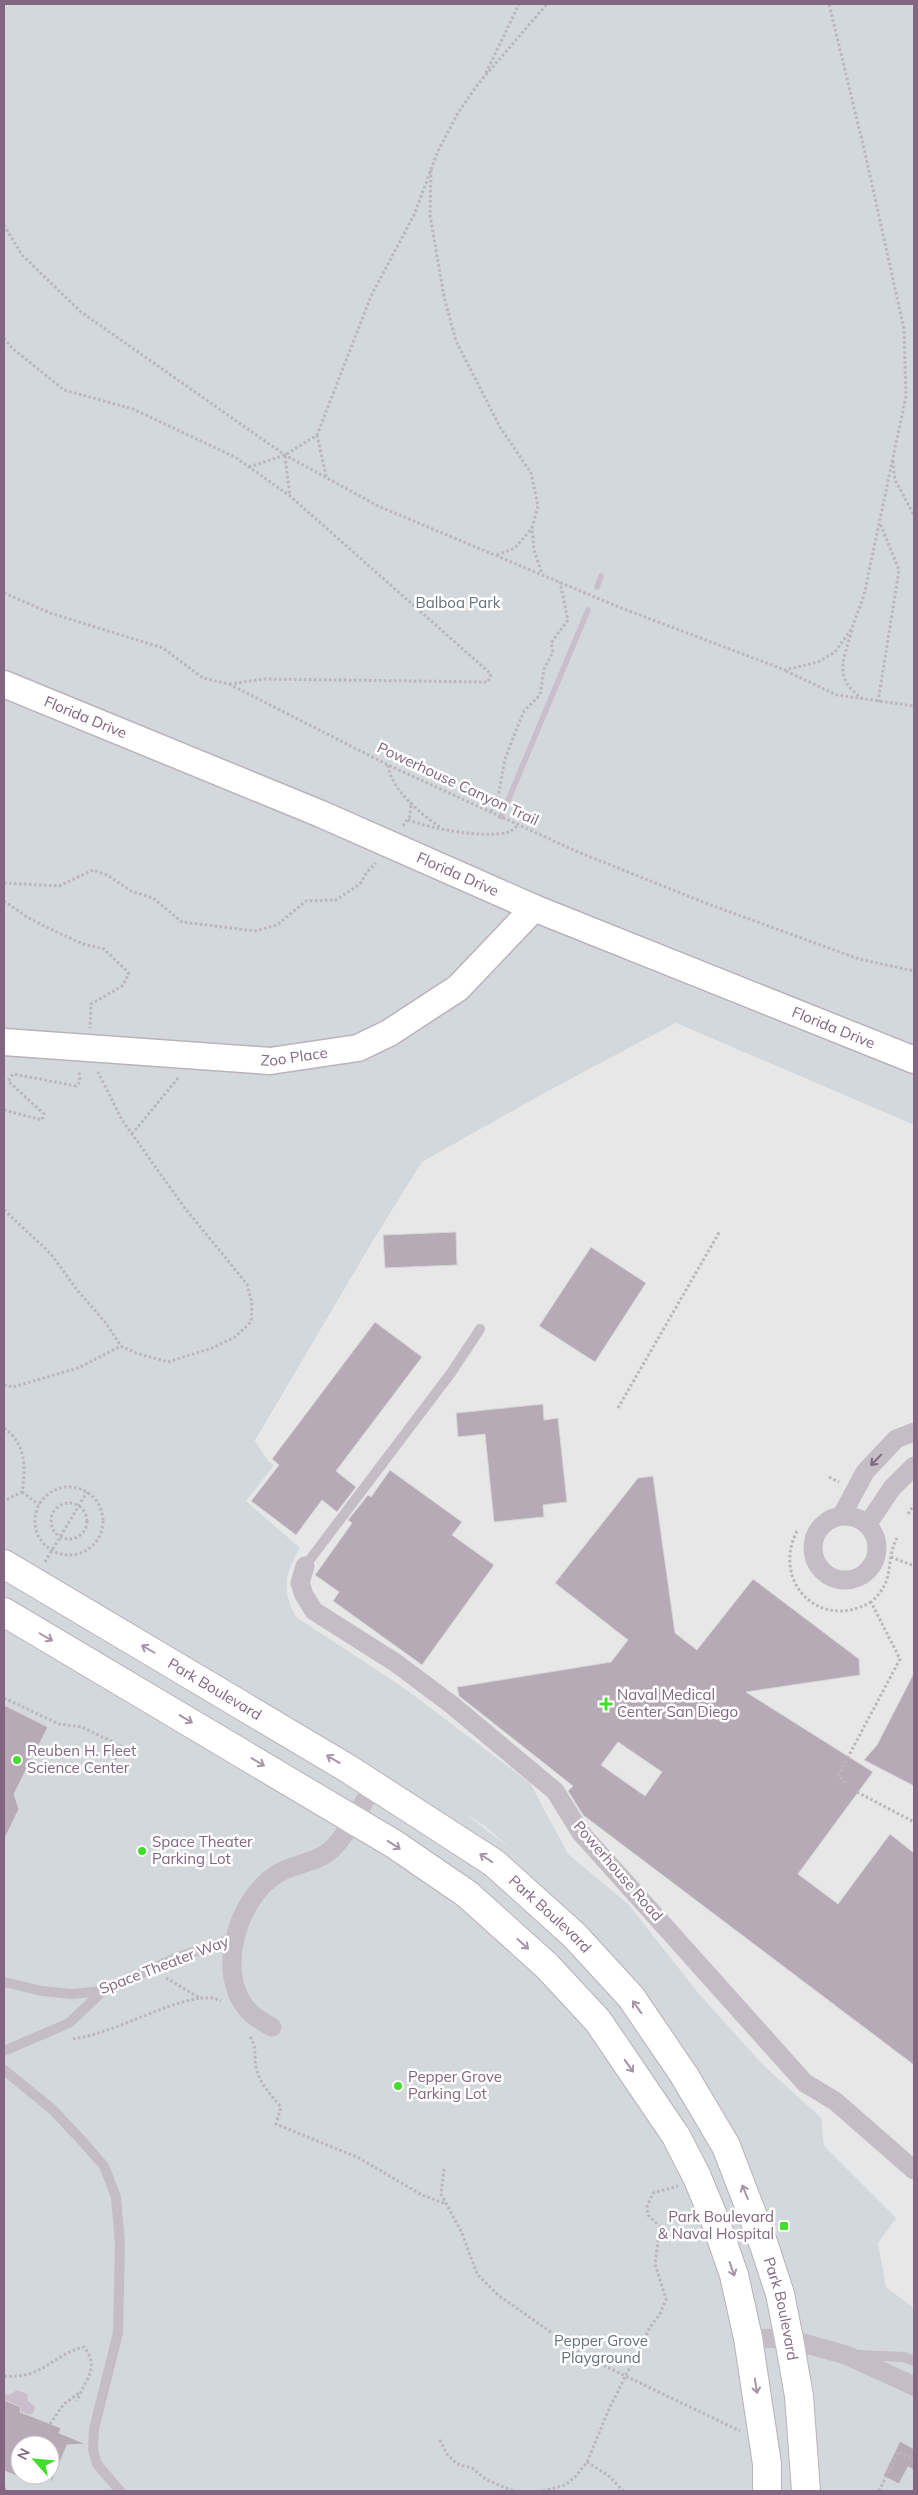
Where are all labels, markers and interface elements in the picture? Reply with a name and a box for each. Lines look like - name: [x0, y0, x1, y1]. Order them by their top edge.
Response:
- park label: Balboa Park: [416, 593, 501, 612]
- street label: Florida Drive: [41, 691, 130, 742]
- street label: Powerhouse Canyon Trail: [374, 738, 542, 829]
- street label: Florida Drive: [414, 847, 502, 900]
- street label: Florida Drive: [789, 1002, 878, 1052]
- street label: Zoo Place: [260, 1043, 329, 1070]
- one-way arrow: [870, 1454, 882, 1467]
- one-way arrow: [38, 1632, 52, 1642]
- one-way arrow: [142, 1643, 156, 1653]
- street label: Park Boulevard: [164, 1654, 265, 1724]
- place label: Naval Medical Center San Diego: [617, 1685, 738, 1721]
- marker: Naval Medical Center San Diego: [599, 1697, 613, 1711]
- one-way arrow: [178, 1714, 192, 1724]
- place label: Reuben H. Fleet Science Center: [27, 1741, 136, 1777]
- marker: Reuben H. Fleet Science Center: [11, 1754, 23, 1766]
- one-way arrow: [326, 1754, 340, 1764]
- one-way arrow: [250, 1758, 264, 1768]
- street label: Powerhouse Road: [570, 1817, 667, 1925]
- place label: Space Theater Parking Lot: [152, 1832, 253, 1868]
- one-way arrow: [387, 1840, 401, 1850]
- marker: Space Theater Parking Lot: [136, 1845, 148, 1857]
- one-way arrow: [479, 1853, 493, 1863]
- street label: Park Boulevard: [505, 1871, 596, 1957]
- street label: Space Theater Way: [96, 1931, 231, 1998]
- one-way arrow: [516, 1938, 529, 1949]
- one-way arrow: [632, 2000, 642, 2014]
- one-way arrow: [624, 2058, 634, 2072]
- place label: Pepper Grove Parking Lot: [408, 2067, 502, 2103]
- marker: Pepper Grove Parking Lot: [392, 2080, 404, 2092]
- one-way arrow: [740, 2185, 749, 2200]
- place label: Park Boulevard & Naval Hospital: [658, 2207, 774, 2243]
- marker: Park Boulevard & Naval Hospital: [778, 2220, 790, 2232]
- street label: Park Boulevard: [760, 2255, 803, 2362]
- one-way arrow: [728, 2260, 737, 2276]
- park label: Pepper Grove Playground: [554, 2331, 648, 2367]
- one-way arrow: [751, 2378, 761, 2394]
- north arrow: [10, 2435, 60, 2485]
- text: N: [13, 2445, 34, 2463]

